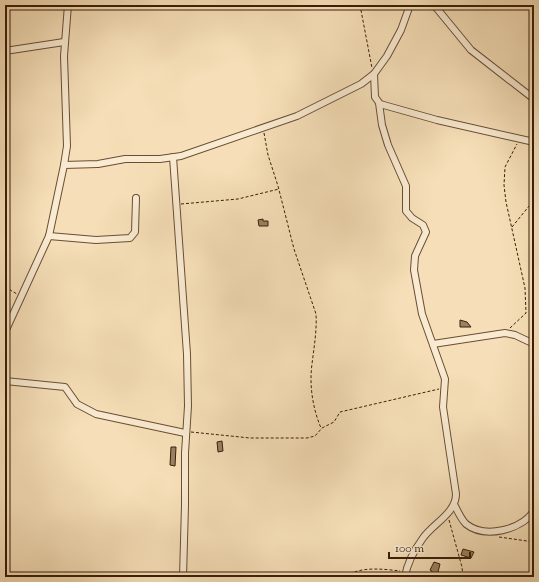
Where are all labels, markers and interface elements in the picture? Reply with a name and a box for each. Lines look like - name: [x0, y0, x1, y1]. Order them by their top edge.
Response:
- scale bar: [389, 534, 470, 560]
- text: 100 m: [395, 540, 424, 558]

